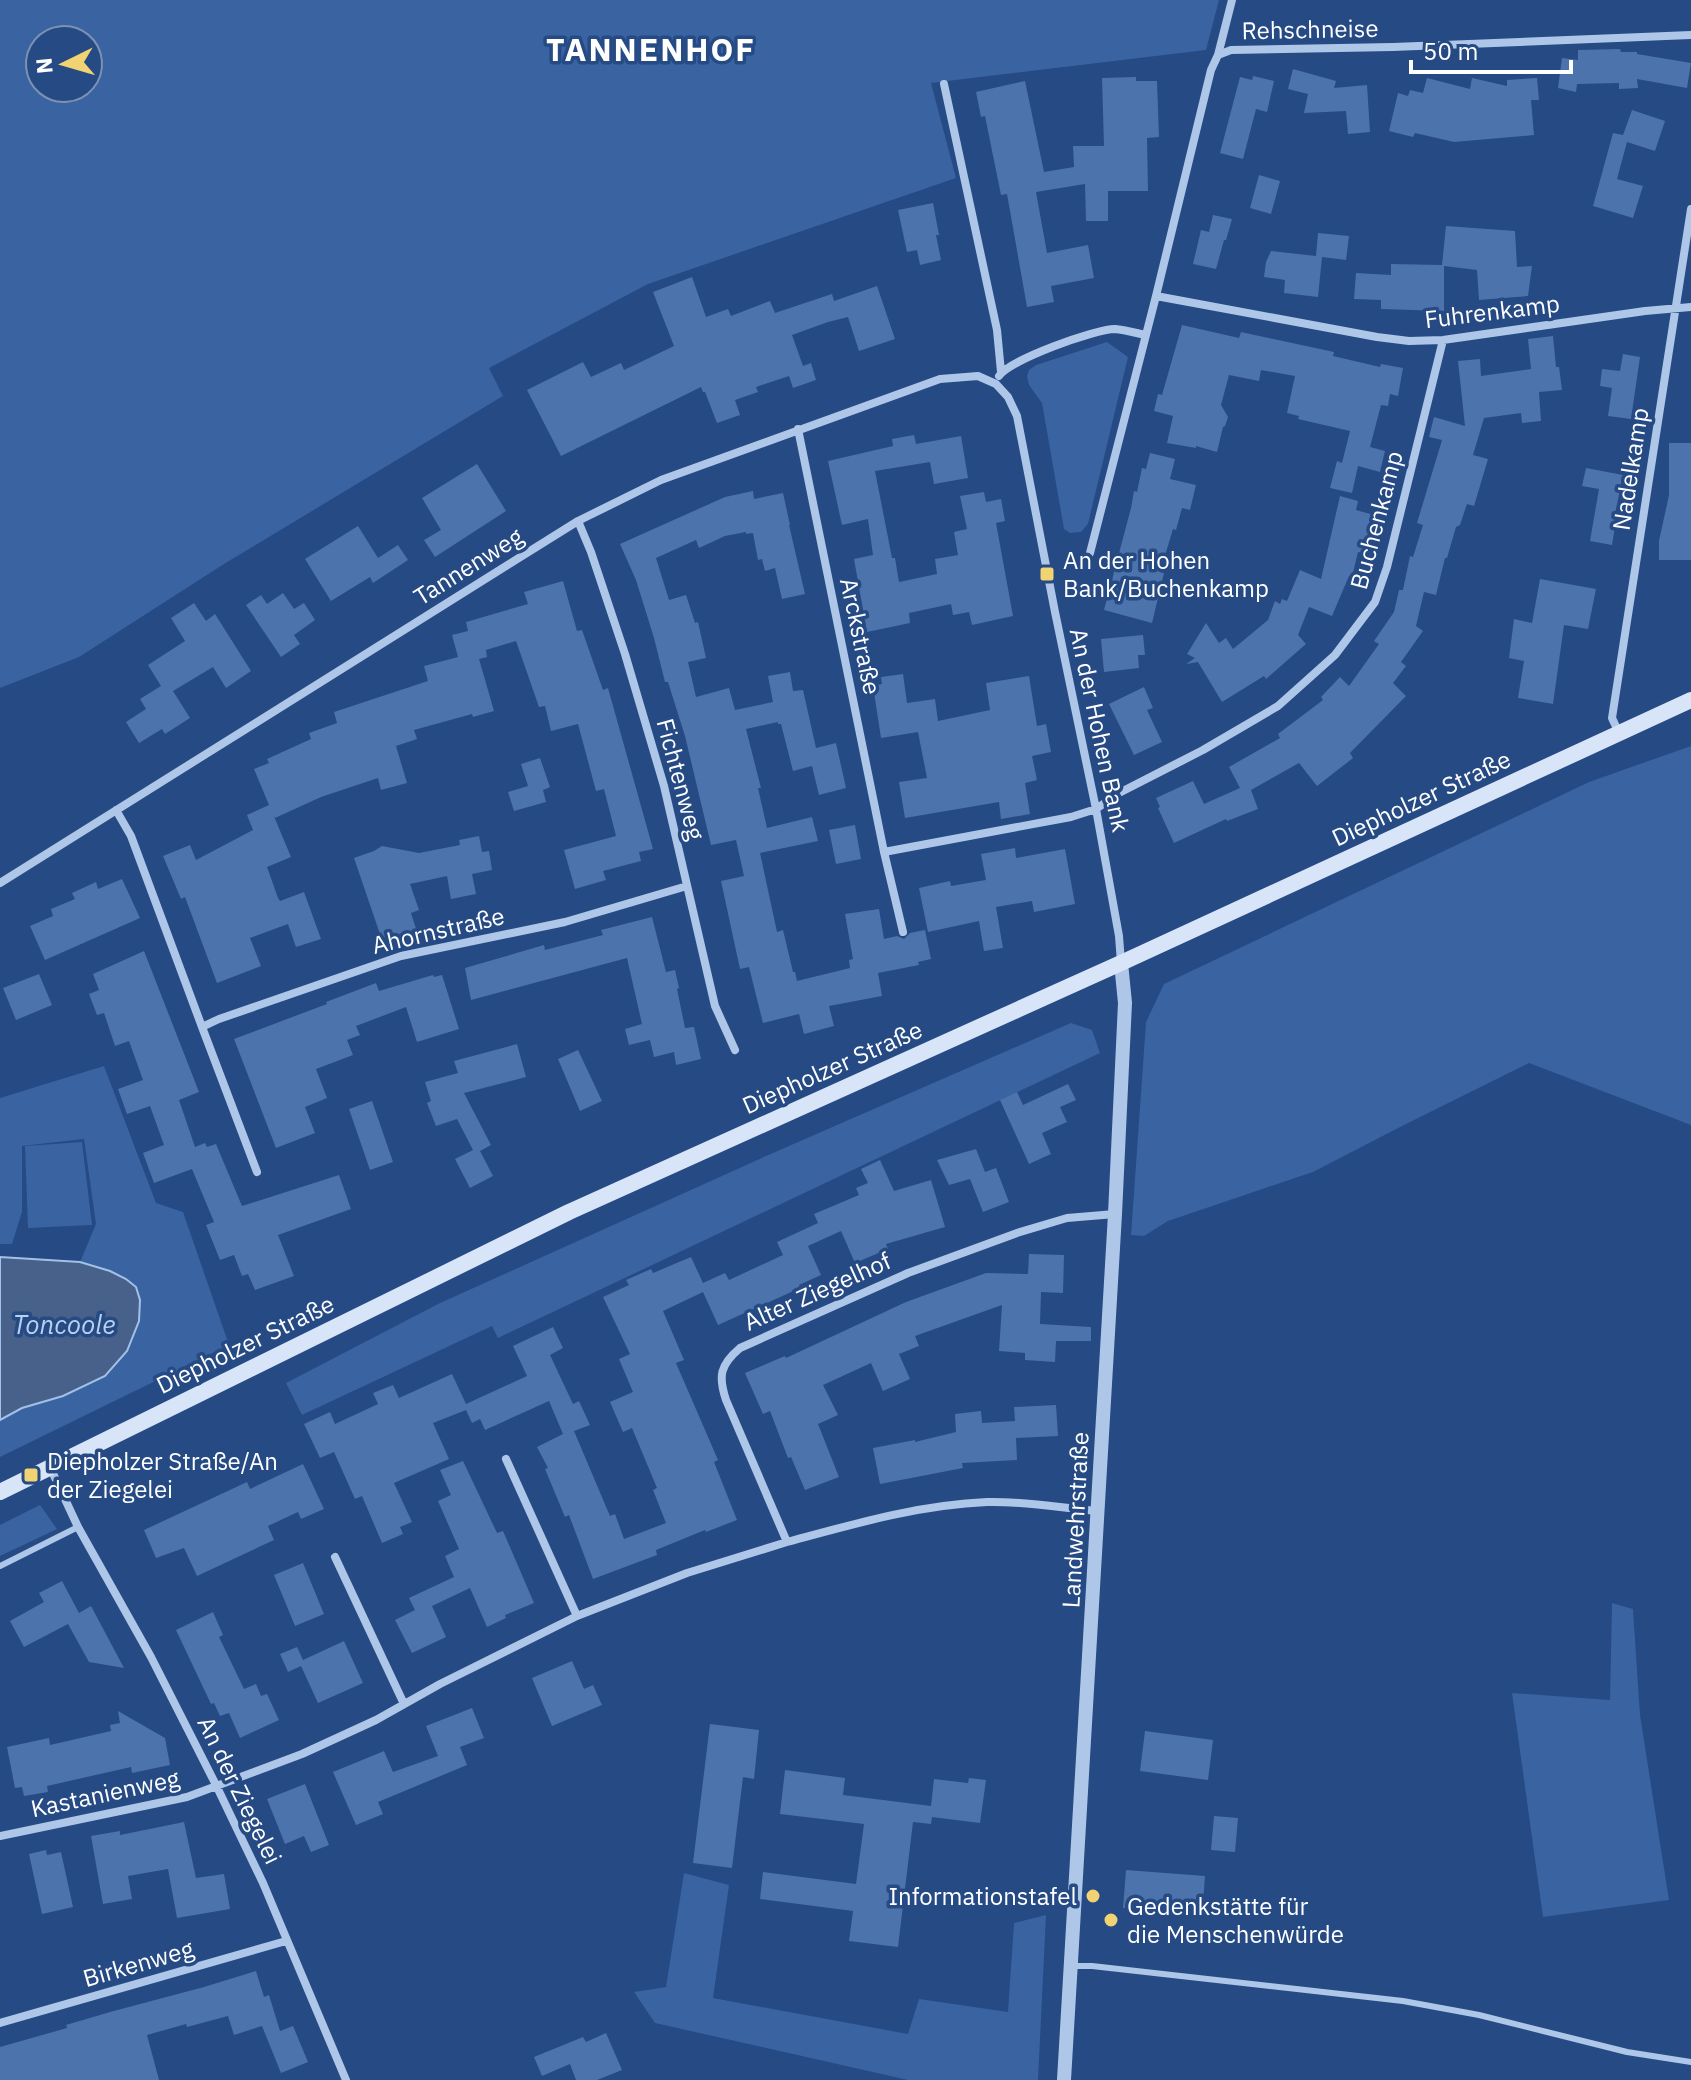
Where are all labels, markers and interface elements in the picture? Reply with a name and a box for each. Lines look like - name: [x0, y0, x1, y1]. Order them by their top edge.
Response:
- street label: Rehschneise: [1241, 12, 1379, 46]
- north arrow: [24, 24, 104, 104]
- scale bar: [1411, 24, 1571, 74]
- district label: TANNENHOF: [546, 28, 756, 70]
- text: 50 m: [1423, 35, 1478, 67]
- text: N: [28, 57, 59, 75]
- street label: Fuhrenkamp: [1423, 287, 1561, 335]
- street label: Nadelkamp: [1605, 405, 1655, 533]
- street label: Buchenkamp: [1342, 447, 1410, 593]
- street label: Tannenweg: [407, 520, 529, 612]
- place label: An der Hohen Bank/Buchenkamp: [1063, 544, 1269, 604]
- marker: An der Hohen Bank/Buchenkamp: [1038, 565, 1056, 583]
- street label: Arckstraße: [833, 575, 889, 697]
- street label: An der Hohen Bank: [1063, 625, 1137, 835]
- street label: Fichtenweg: [649, 715, 713, 843]
- street label: Diepholzer Straße: [1326, 743, 1516, 853]
- street label: Ahornstraße: [369, 899, 507, 961]
- street label: Diepholzer Straße: [737, 1013, 927, 1121]
- street label: Alter Ziegelhof: [738, 1244, 896, 1338]
- street label: Diepholzer Straße: [151, 1287, 339, 1401]
- water label: Toncoole: [12, 1307, 116, 1341]
- street label: Landwehrstraße: [1054, 1431, 1096, 1609]
- place label: Diepholzer Straße/An der Ziegelei: [47, 1445, 278, 1505]
- marker: Diepholzer Straße/An der Ziegelei: [22, 1466, 40, 1484]
- street label: An der Ziegelei: [190, 1711, 290, 1869]
- street label: Kastanienweg: [28, 1762, 182, 1824]
- place label: Informationstafel: [888, 1880, 1077, 1912]
- marker: Informationstafel: [1084, 1887, 1102, 1905]
- place label: Gedenkstätte für die Menschenwürde: [1127, 1890, 1344, 1950]
- marker: Gedenkstätte für die Menschenwürde: [1102, 1911, 1120, 1929]
- street label: Birkenweg: [79, 1932, 197, 1994]

